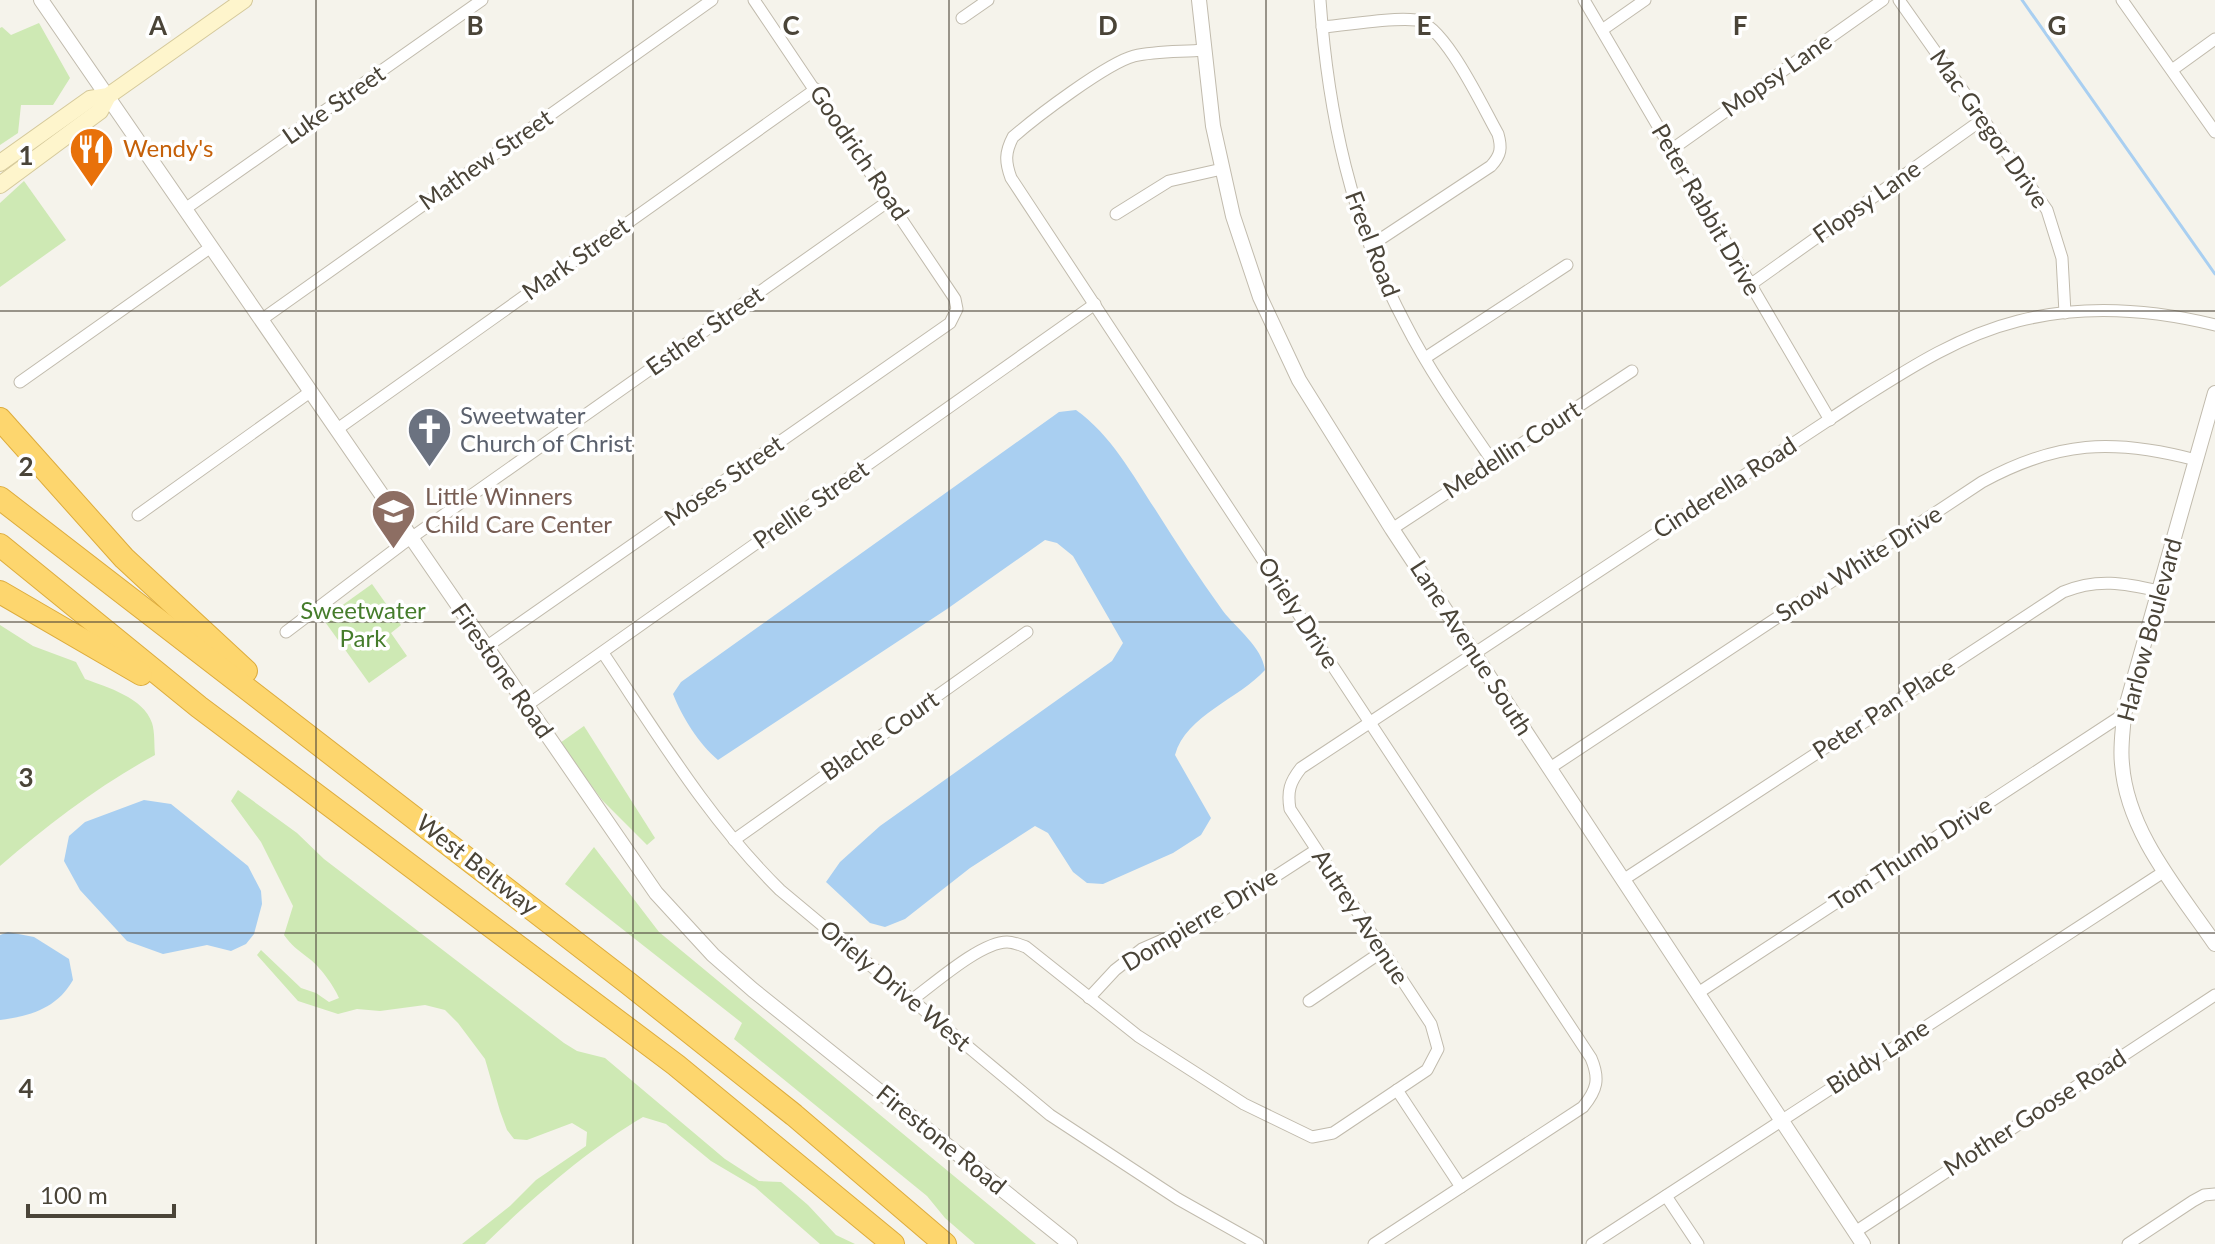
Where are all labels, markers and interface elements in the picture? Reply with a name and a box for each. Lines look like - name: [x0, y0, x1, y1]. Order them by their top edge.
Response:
- text: A: [148, 9, 168, 41]
- text: B: [466, 9, 484, 41]
- text: C: [782, 9, 800, 41]
- text: D: [1098, 9, 1118, 41]
- text: E: [1417, 9, 1431, 41]
- text: F: [1733, 9, 1747, 41]
- text: G: [2048, 9, 2066, 41]
- street label: Mopsy Lane: [1716, 25, 1837, 122]
- street label: Mac Gregor Drive: [1925, 43, 2056, 213]
- street label: Luke Street: [276, 58, 390, 150]
- street label: Goodrich Road: [804, 79, 916, 225]
- street label: Mathew Street: [413, 102, 558, 215]
- street label: Peter Rabbit Drive: [1646, 118, 1768, 300]
- restaurant icon: Wendy's: [68, 125, 116, 188]
- place label: Wendy's: [123, 133, 213, 162]
- text: 1: [18, 139, 34, 171]
- street label: Flopsy Lane: [1807, 153, 1925, 248]
- street label: Freel Road: [1340, 186, 1407, 301]
- street label: Mark Street: [516, 210, 635, 305]
- street label: Esther Street: [640, 279, 769, 381]
- street label: Medellin Court: [1437, 393, 1585, 504]
- place label: Sweetwater Church of Christ: [460, 400, 633, 457]
- church icon: Sweetwater Church of Christ: [405, 406, 453, 469]
- street label: Moses Street: [658, 428, 788, 531]
- street label: Cinderella Road: [1647, 430, 1801, 544]
- text: 2: [18, 450, 34, 482]
- street label: Prellie Street: [747, 453, 874, 554]
- place label: Little Winners Child Care Center: [425, 481, 612, 538]
- school or university icon: Little Winners Child Care Center: [370, 487, 418, 550]
- street label: Snow White Drive: [1770, 498, 1947, 627]
- street label: Harlow Boulevard: [2110, 535, 2187, 724]
- street label: Oriely Drive: [1253, 551, 1346, 673]
- street label: Lane Avenue South: [1405, 554, 1540, 740]
- park label: Sweetwater Park: [300, 595, 426, 652]
- street label: Firestone Road: [446, 597, 560, 743]
- street label: Peter Pan Place: [1807, 651, 1960, 764]
- street label: Blache Court: [815, 683, 944, 786]
- text: 3: [18, 761, 34, 793]
- street label: Tom Thumb Drive: [1824, 790, 1997, 916]
- street label: West Beltway: [411, 807, 545, 921]
- street label: Autrey Avenue: [1307, 843, 1416, 989]
- street label: Dompierre Drive: [1116, 861, 1282, 977]
- street label: Oriely Drive West: [815, 913, 978, 1057]
- street label: Biddy Lane: [1821, 1012, 1934, 1100]
- street label: Mother Goose Road: [1938, 1042, 2131, 1181]
- text: 4: [18, 1072, 34, 1104]
- street label: Firestone Road: [871, 1078, 1013, 1200]
- scale bar: [28, 1168, 174, 1218]
- text: 100 m: [40, 1180, 108, 1209]

